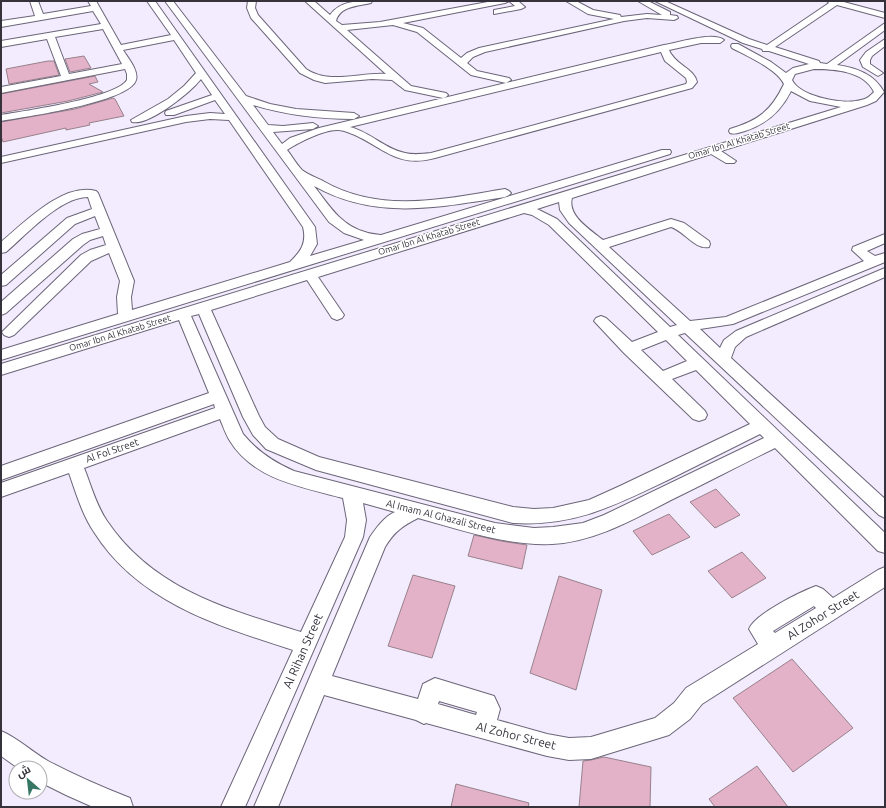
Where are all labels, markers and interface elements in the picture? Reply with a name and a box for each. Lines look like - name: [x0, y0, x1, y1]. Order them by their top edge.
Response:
- street label: Omar Ibn Al Khatab Street: [687, 121, 791, 161]
- street label: Omar Ibn Al Khatab Street: [377, 217, 481, 257]
- street label: Omar Ibn Al Khatab Street: [68, 313, 172, 353]
- street label: Al Fol Street: [84, 436, 140, 465]
- street label: Al Imam Al Ghazali Street: [385, 498, 497, 535]
- street label: Al Zohor Street: [784, 587, 861, 642]
- street label: Al Rihan Street: [280, 611, 325, 690]
- street label: Al Zohor Street: [475, 719, 558, 752]
- north arrow: [8, 760, 48, 800]
- text: ش: [14, 763, 33, 781]

